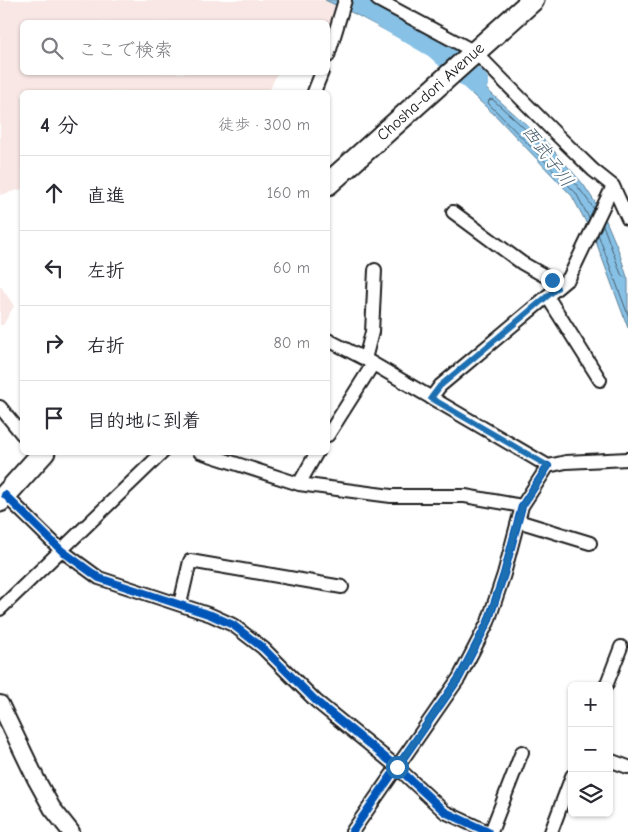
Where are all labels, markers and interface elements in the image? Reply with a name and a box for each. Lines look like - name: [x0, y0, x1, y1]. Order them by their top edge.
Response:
- search box: [20, 20, 330, 75]
- icon: search: [38, 34, 66, 62]
- text: ここで検索: [78, 39, 173, 61]
- street label: Chosha-dori Avenue: [373, 39, 488, 144]
- text: 4 分: [40, 113, 78, 137]
- text: 徒歩 · 300 m: [218, 116, 310, 134]
- water label: 西武子川: [518, 121, 578, 191]
- icon: ahead: [40, 179, 68, 207]
- text: 160 m: [267, 184, 310, 202]
- text: 直進: [87, 185, 125, 207]
- icon: left: [40, 254, 68, 282]
- text: 60 m: [273, 259, 310, 277]
- text: 左折: [87, 260, 125, 282]
- route end: [541, 269, 564, 292]
- icon: right: [40, 329, 68, 357]
- text: 80 m: [273, 334, 310, 352]
- text: 右折: [87, 335, 125, 357]
- icon: arrive: [40, 404, 68, 432]
- text: 目的地に到着: [87, 410, 201, 432]
- map controls: [568, 682, 613, 817]
- button: +: [568, 682, 613, 727]
- button: −: [568, 727, 613, 772]
- route start: [386, 756, 409, 779]
- button: layers: [568, 772, 613, 817]

